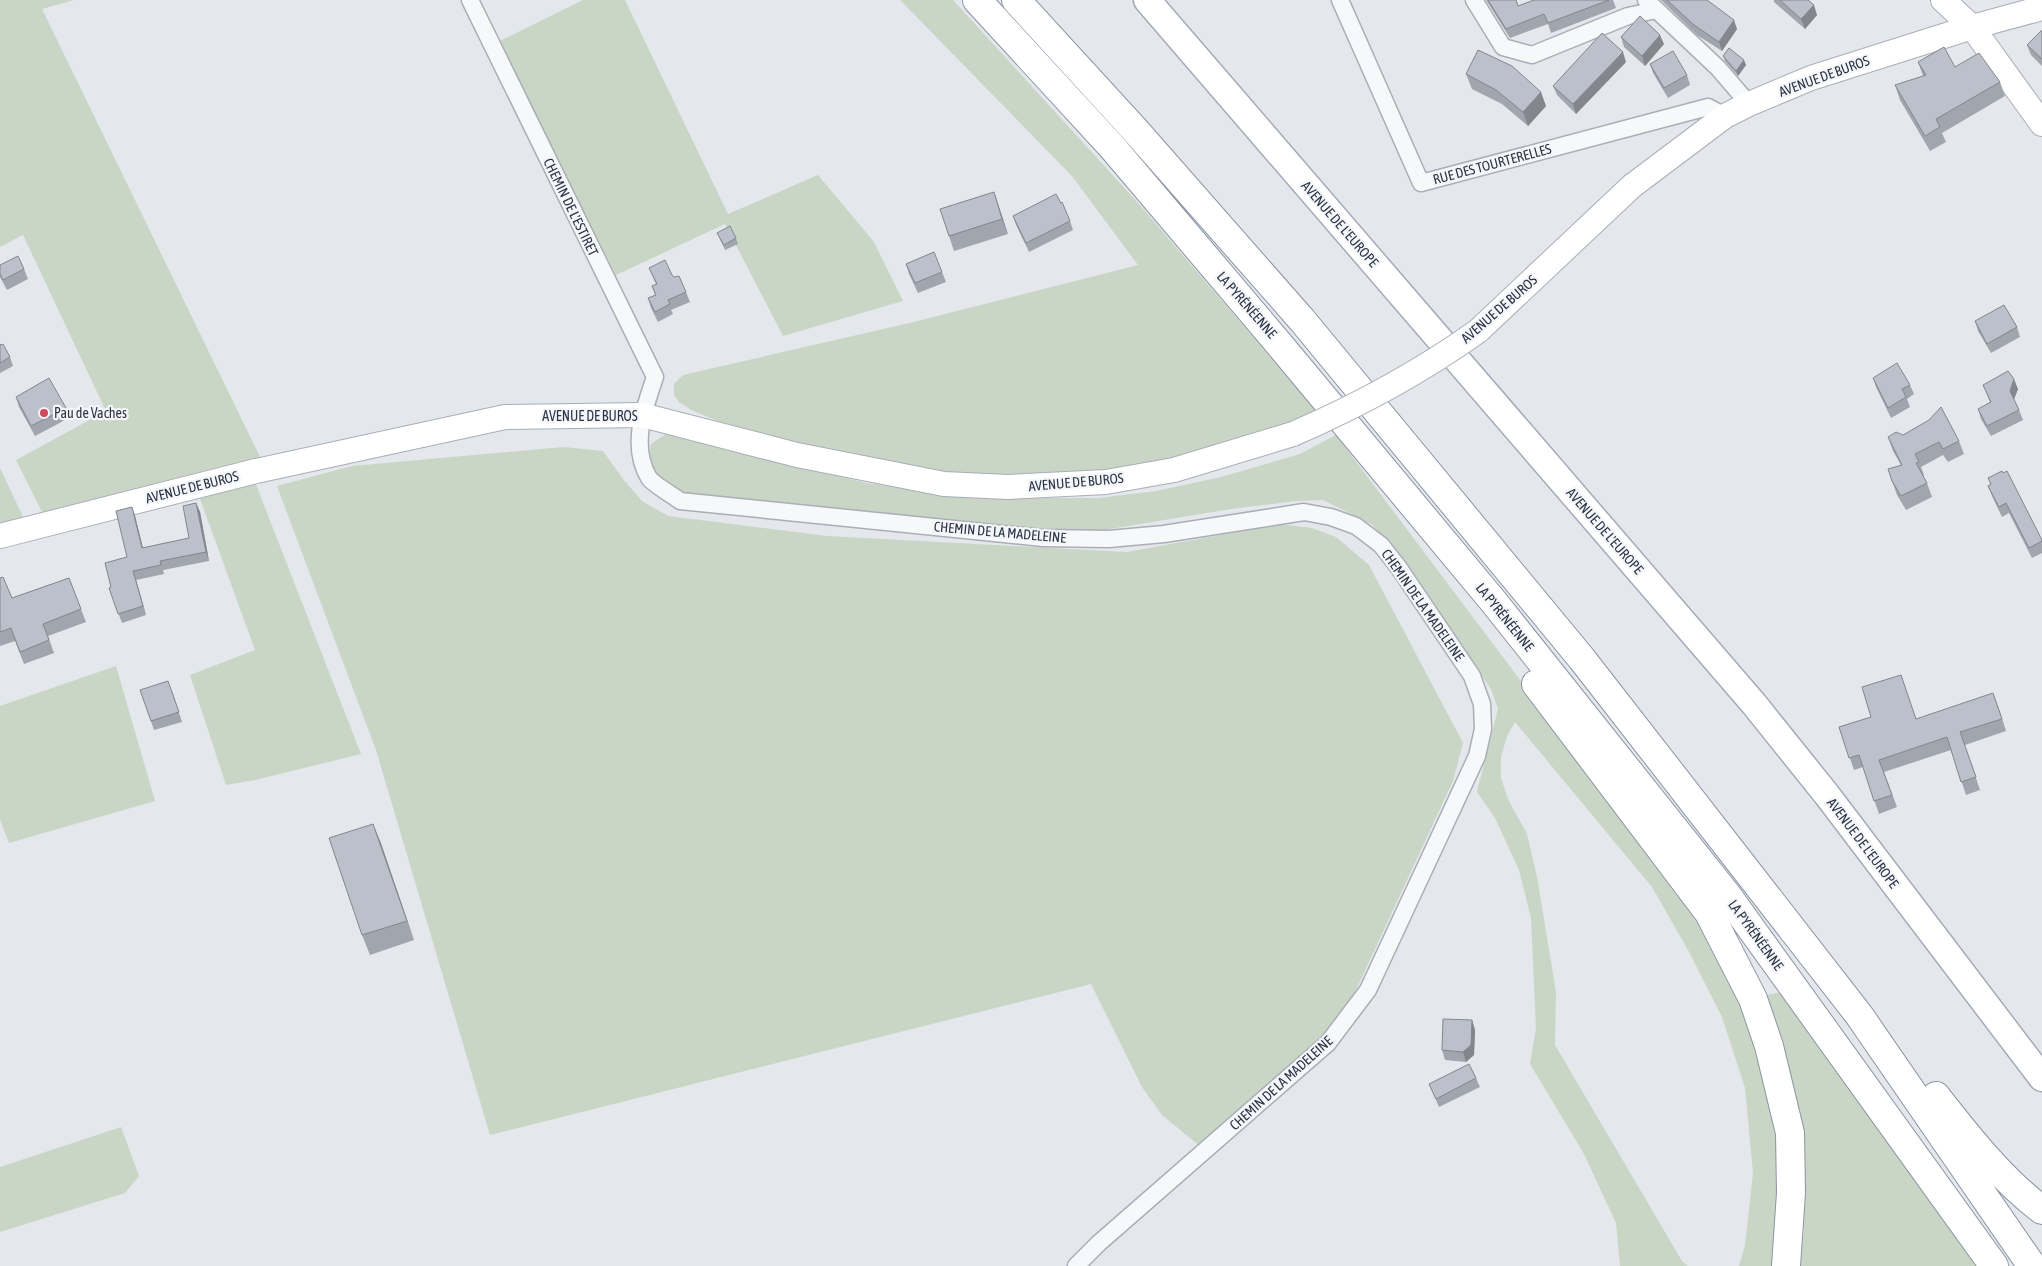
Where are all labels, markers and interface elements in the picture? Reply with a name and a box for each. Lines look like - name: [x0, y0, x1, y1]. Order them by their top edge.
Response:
- street label: AVENUE DE BUROS: [1776, 52, 1872, 100]
- street label: RUE DES TOURTERELLES: [1431, 140, 1553, 187]
- street label: CHEMIN DE L'ESTIRET: [540, 155, 602, 259]
- street label: AVENUE DE L'EUROPE: [1298, 178, 1382, 270]
- street label: LA PYRÉNÉENNE: [1214, 268, 1280, 342]
- street label: AVENUE DE BUROS: [1458, 272, 1540, 346]
- place label: Pau de Vaches: [54, 405, 127, 421]
- marker: Pau de Vaches: [38, 407, 50, 419]
- street label: AVENUE DE BUROS: [542, 408, 638, 424]
- street label: AVENUE DE BUROS: [144, 468, 240, 506]
- street label: AVENUE DE BUROS: [1028, 470, 1124, 494]
- street label: AVENUE DE L'EUROPE: [1563, 485, 1647, 577]
- street label: CHEMIN DE LA MADELEINE: [933, 518, 1067, 546]
- street label: CHEMIN DE LA MADELEINE: [1378, 546, 1468, 664]
- street label: LA PYRÉNÉENNE: [1473, 580, 1537, 654]
- street label: AVENUE DE L'EUROPE: [1824, 795, 1902, 891]
- street label: LA PYRÉNÉENNE: [1725, 897, 1787, 973]
- street label: CHEMIN DE LA MADELEINE: [1226, 1033, 1336, 1133]

